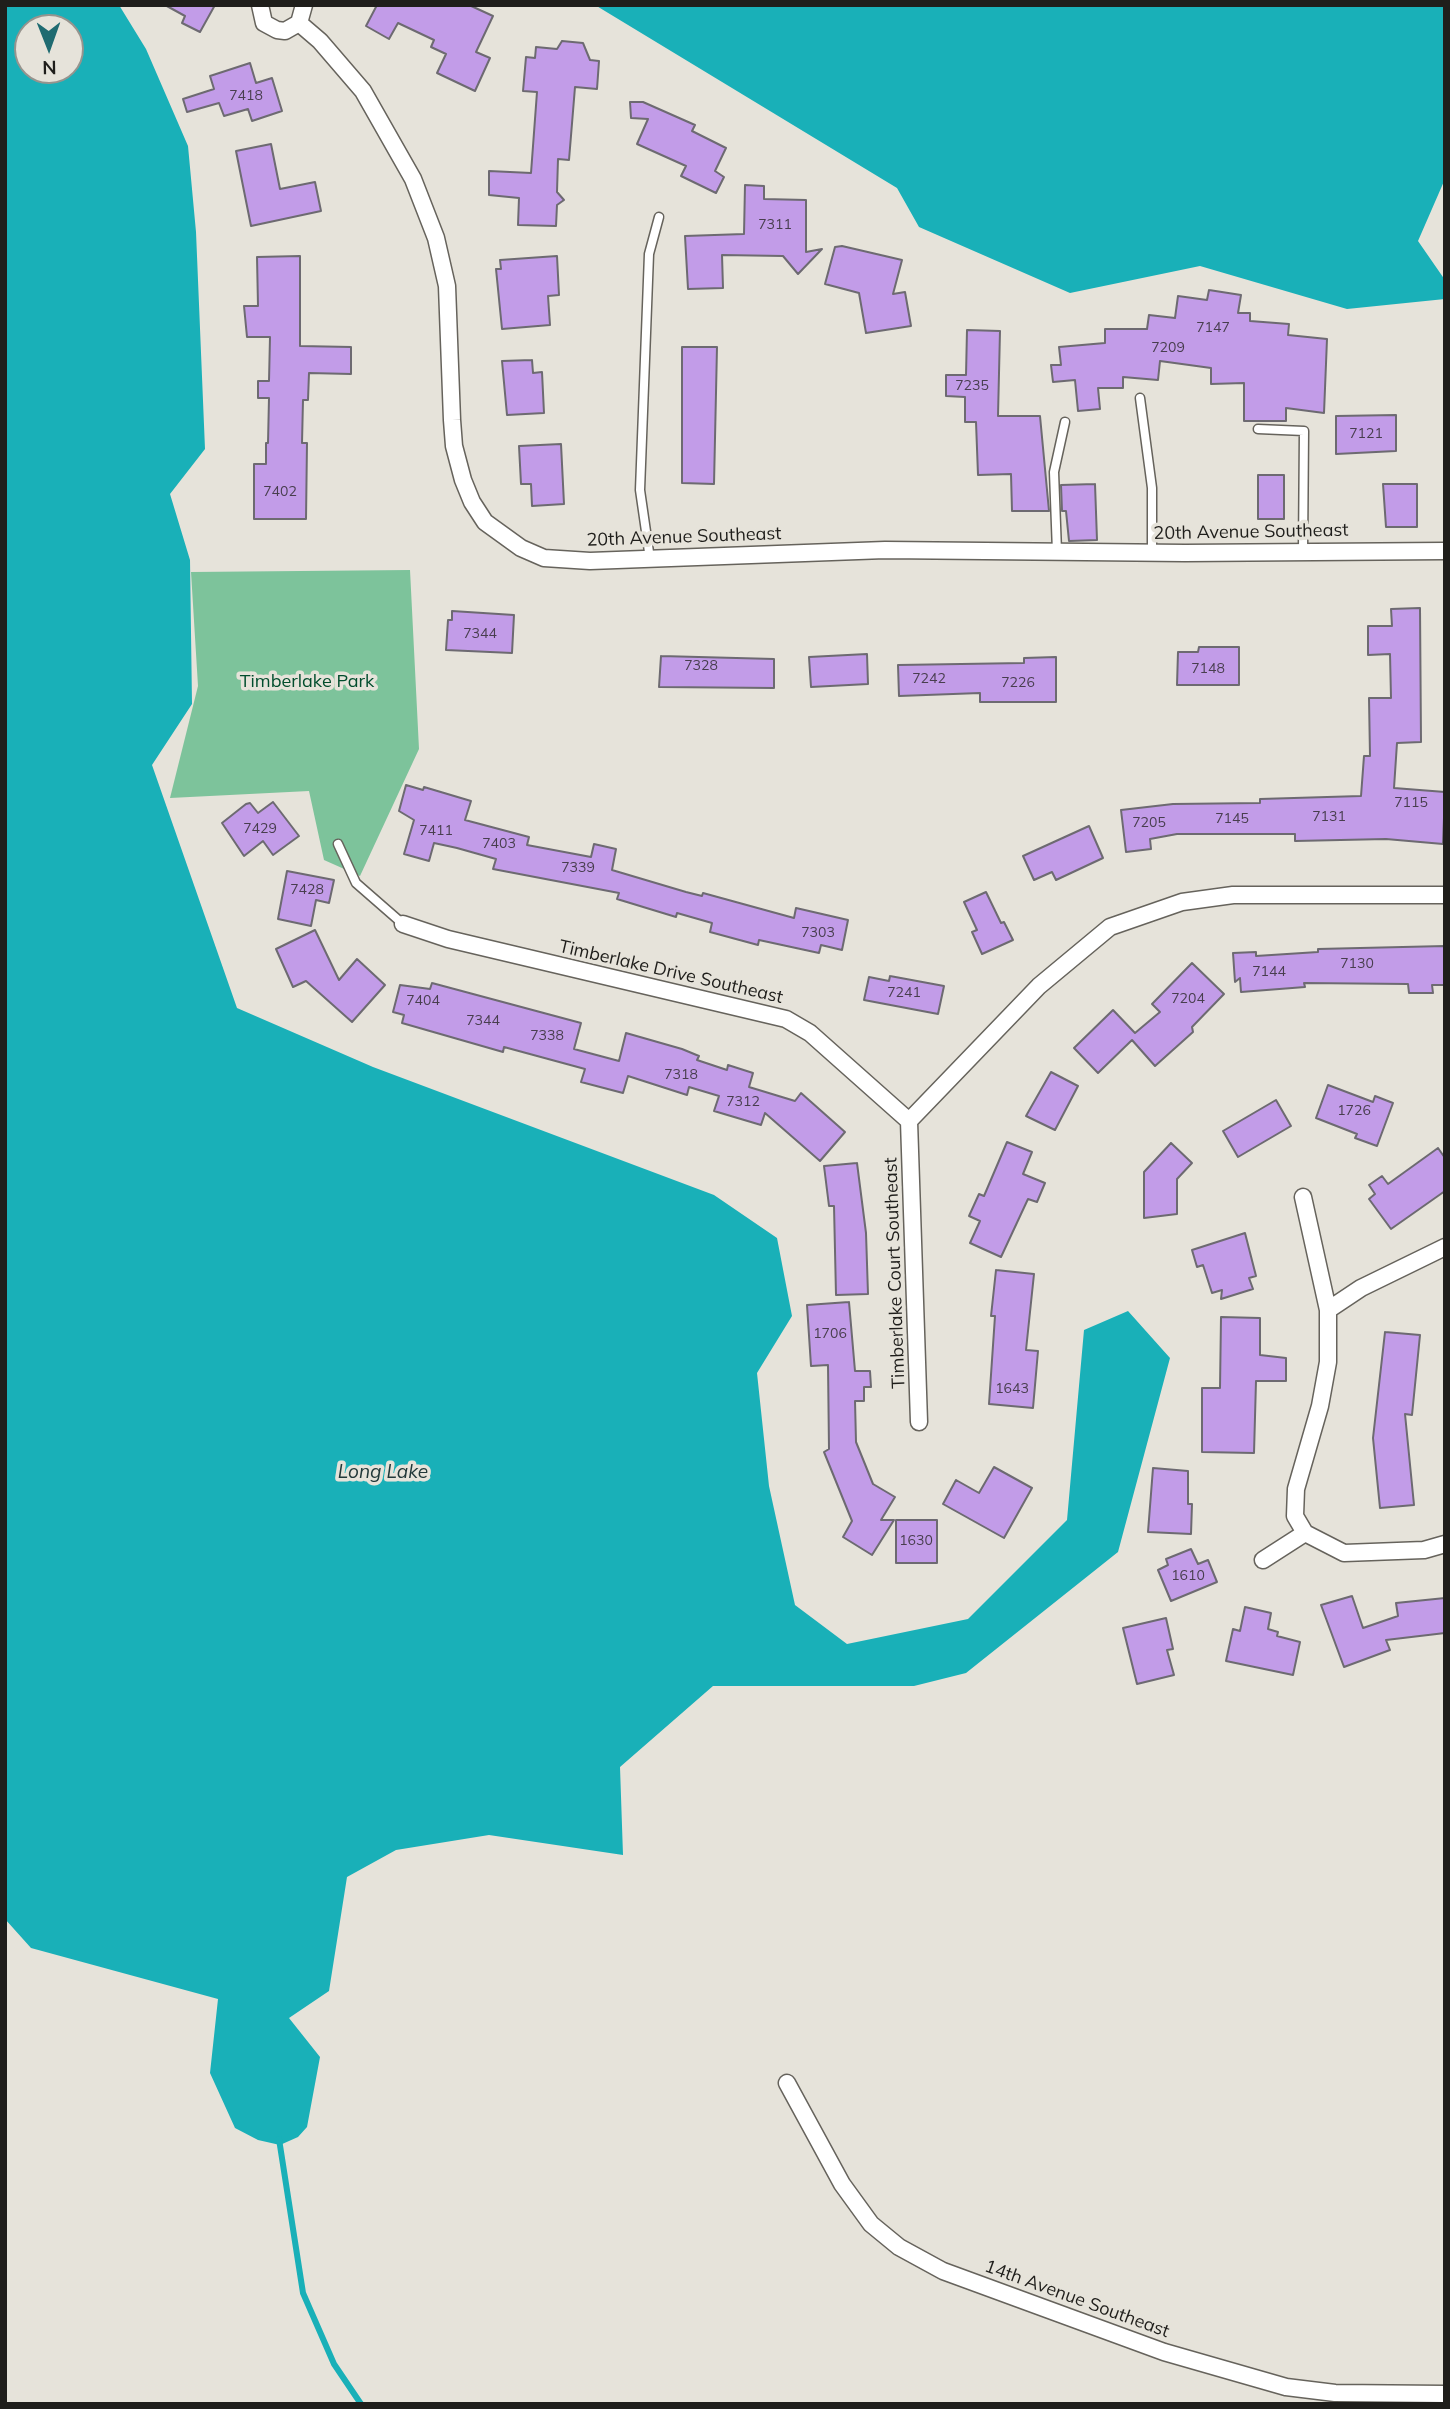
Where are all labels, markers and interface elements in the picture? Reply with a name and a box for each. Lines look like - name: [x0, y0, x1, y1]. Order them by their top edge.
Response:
- north arrow: [14, 14, 84, 84]
- text: N: [42, 56, 57, 80]
- house number: 7418: [229, 88, 263, 104]
- house number: 7311: [758, 217, 792, 233]
- house number: 7147: [1196, 320, 1230, 336]
- house number: 7209: [1151, 340, 1185, 356]
- house number: 7235: [955, 378, 989, 394]
- house number: 7121: [1349, 426, 1383, 442]
- house number: 7402: [263, 484, 297, 500]
- street label: 20th Avenue Southeast: [1153, 520, 1349, 544]
- street label: 20th Avenue Southeast: [586, 523, 782, 551]
- house number: 7344: [463, 626, 497, 642]
- house number: 7328: [684, 658, 718, 674]
- house number: 7148: [1191, 661, 1225, 677]
- park label: Timberlake Park: [240, 671, 374, 693]
- house number: 7242: [912, 671, 946, 687]
- house number: 7226: [1001, 675, 1035, 691]
- house number: 7115: [1394, 795, 1428, 811]
- house number: 7131: [1312, 809, 1346, 825]
- house number: 7145: [1215, 811, 1249, 827]
- house number: 7205: [1132, 815, 1166, 831]
- house number: 7429: [243, 821, 277, 837]
- house number: 7411: [419, 823, 453, 839]
- house number: 7403: [482, 836, 516, 852]
- house number: 7339: [561, 860, 595, 876]
- house number: 7428: [290, 882, 324, 898]
- house number: 7303: [801, 925, 835, 941]
- street label: Timberlake Drive Southeast: [557, 936, 785, 1008]
- house number: 7130: [1340, 956, 1374, 972]
- house number: 7144: [1252, 964, 1286, 980]
- house number: 7241: [887, 985, 921, 1001]
- house number: 7204: [1171, 991, 1205, 1007]
- house number: 7404: [406, 993, 440, 1009]
- house number: 7344: [466, 1013, 500, 1029]
- house number: 7338: [530, 1028, 564, 1044]
- house number: 7318: [664, 1067, 698, 1083]
- house number: 7312: [726, 1094, 760, 1110]
- house number: 1726: [1337, 1103, 1371, 1119]
- street label: Timberlake Court Southeast: [880, 1157, 910, 1389]
- house number: 1706: [813, 1326, 847, 1342]
- house number: 1643: [995, 1381, 1029, 1397]
- water label: Long Lake: [338, 1461, 428, 1483]
- house number: 1630: [899, 1533, 933, 1549]
- house number: 1610: [1171, 1568, 1205, 1584]
- street label: 14th Avenue Southeast: [982, 2256, 1172, 2342]

